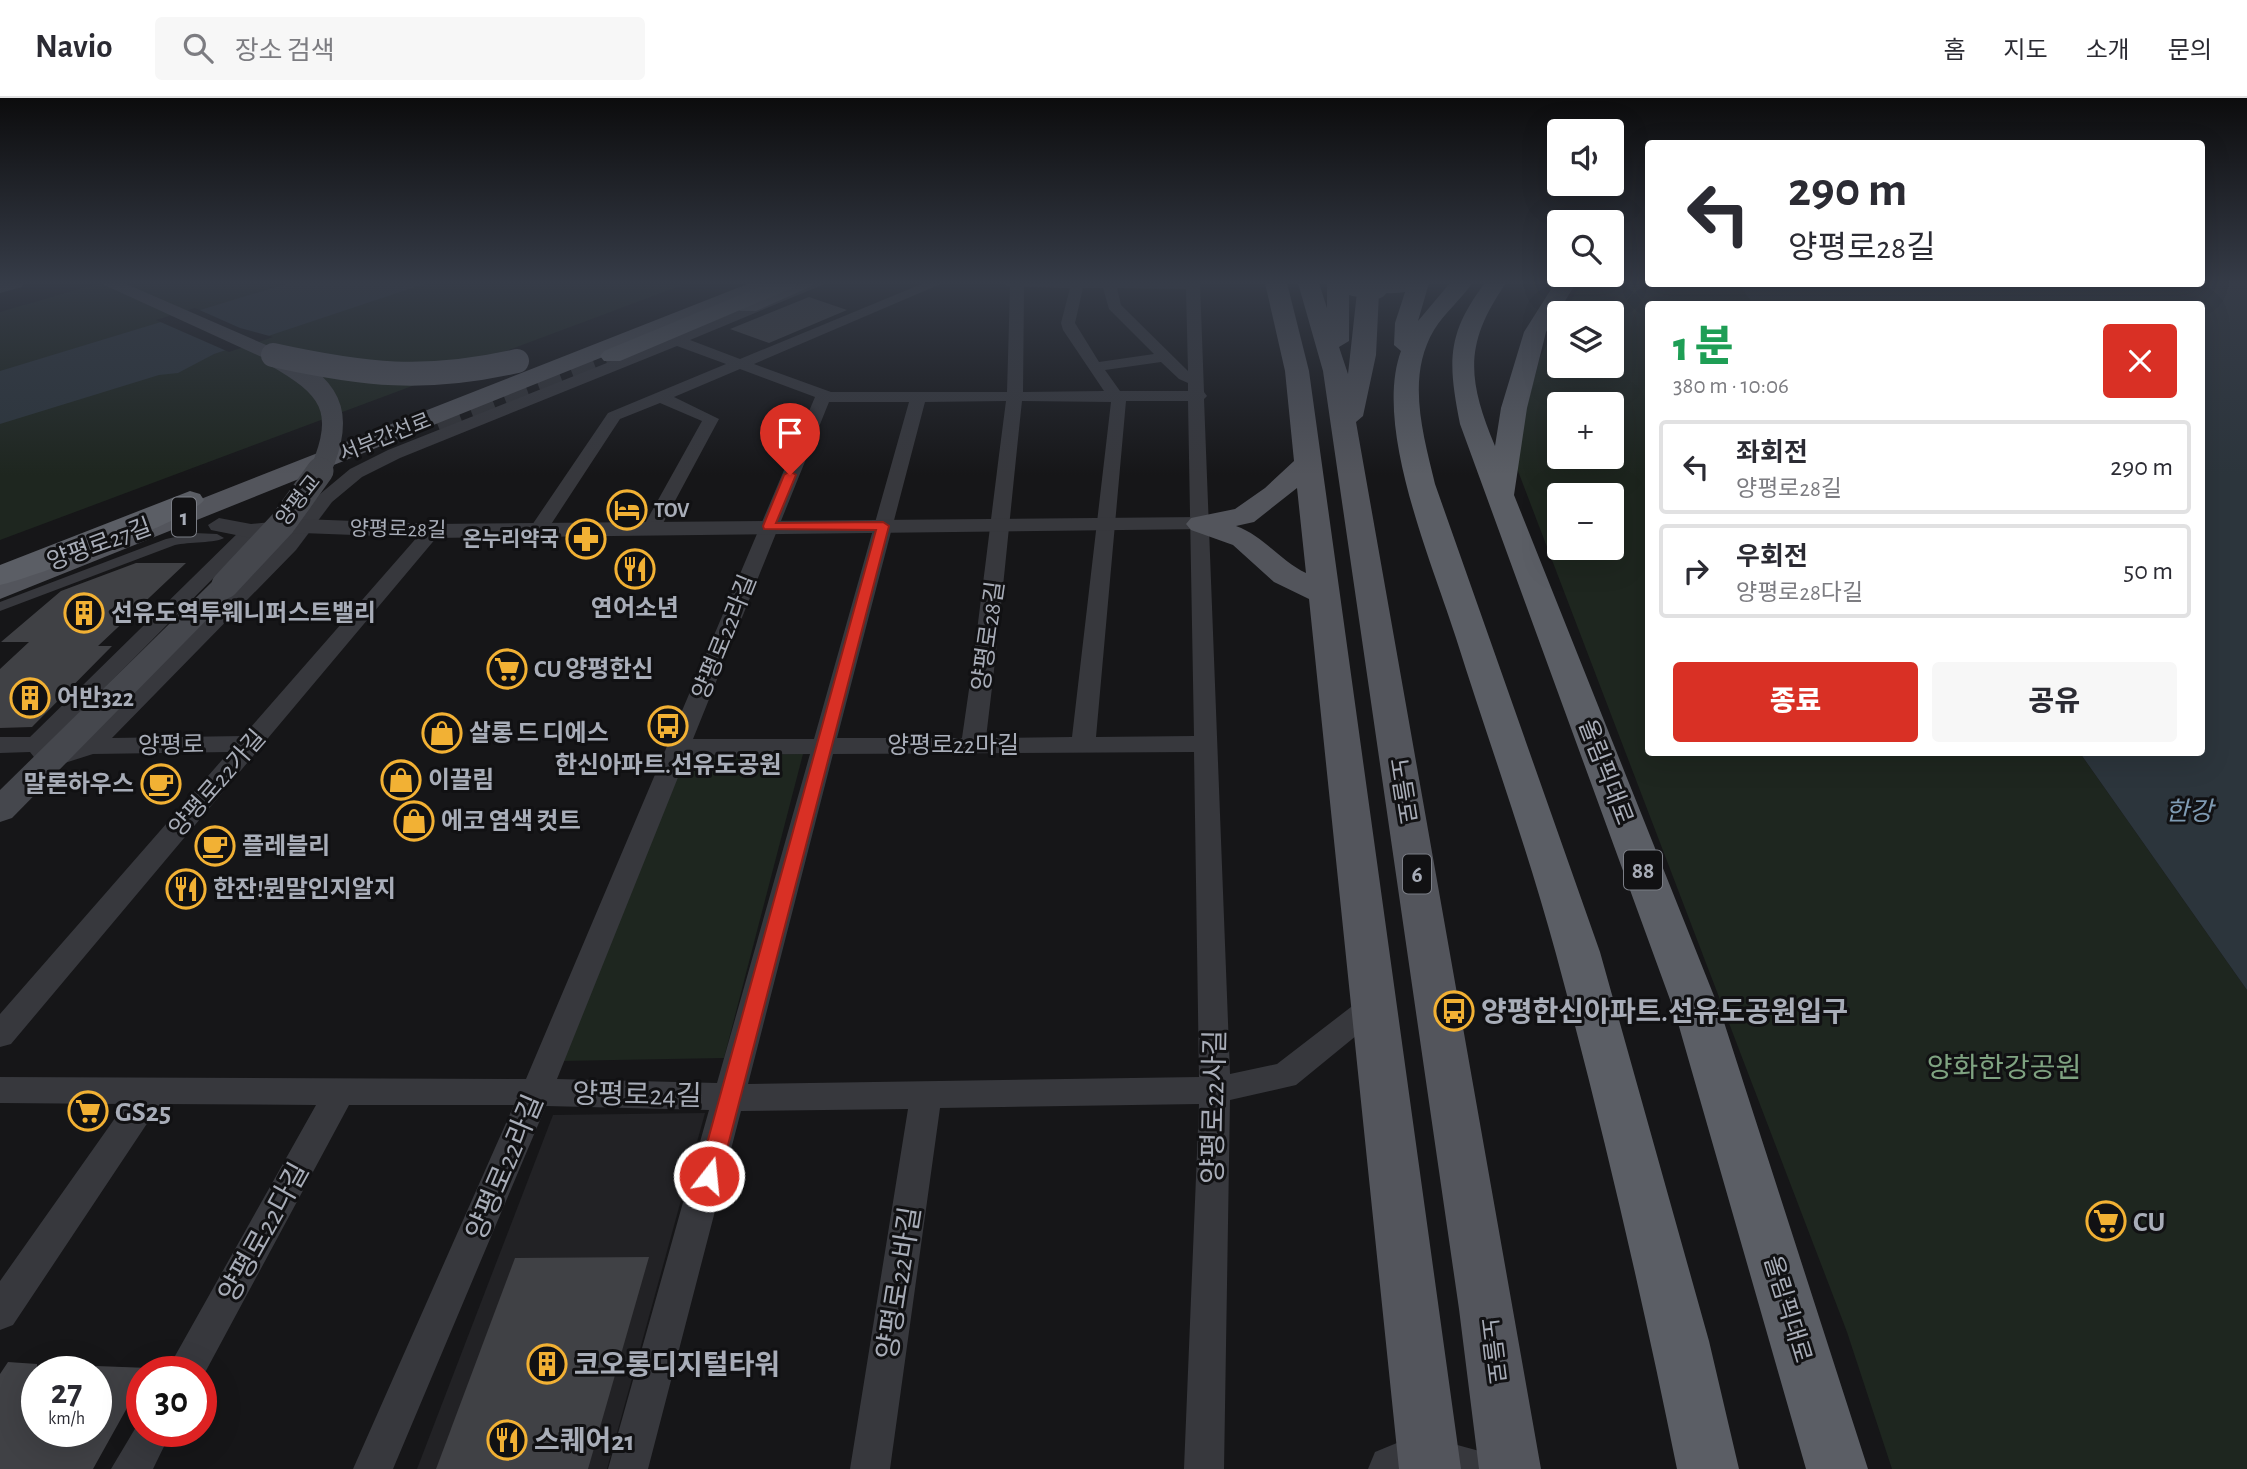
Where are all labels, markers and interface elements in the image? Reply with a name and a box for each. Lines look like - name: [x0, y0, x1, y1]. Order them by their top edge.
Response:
- search box: [155, 17, 645, 80]
- icon: search: [179, 29, 217, 67]
- text: Navio: [35, 31, 113, 64]
- text: 장소 검색: [235, 38, 335, 64]
- text: 홈: [1943, 39, 1965, 63]
- text: 지도: [2003, 39, 2048, 63]
- text: 소개: [2086, 39, 2130, 63]
- text: 문의: [2168, 39, 2212, 63]
- map controls: [1547, 119, 1624, 560]
- button: sound: [1547, 119, 1624, 196]
- text: 290 m: [1788, 166, 1907, 215]
- icon: left: [1673, 168, 1764, 259]
- button: search: [1547, 210, 1624, 287]
- text: 양평로28길: [1788, 232, 1936, 264]
- button: layers: [1547, 301, 1624, 378]
- button: close: [2103, 324, 2177, 398]
- text: 1 분: [1673, 326, 1733, 368]
- text: 380 m · 10:06: [1673, 375, 1789, 398]
- button: +: [1547, 392, 1624, 469]
- pin: [760, 403, 820, 475]
- street label: 서부간선로: [336, 409, 434, 465]
- icon: arrive: [771, 414, 809, 452]
- text: 좌회전: [1736, 440, 1808, 466]
- icon: left: [1677, 448, 1715, 486]
- text: 290 m: [2110, 454, 2173, 480]
- street label: 양평교: [271, 470, 325, 530]
- text: 양평로28길: [1736, 478, 1842, 501]
- button: −: [1547, 483, 1624, 560]
- hotel icon: TOV: [606, 489, 648, 531]
- road number: 1: [172, 498, 196, 536]
- place label: TOV: [654, 500, 690, 521]
- street label: 양평로27길: [44, 514, 155, 575]
- street label: 양평로28길: [349, 517, 447, 541]
- pharmacy icon: 온누리약국: [565, 518, 607, 560]
- place label: 온누리약국: [462, 528, 559, 550]
- text: 우회전: [1736, 544, 1808, 570]
- restaurant icon: 연어소년: [614, 548, 656, 590]
- icon: right: [1677, 552, 1715, 590]
- text: 50 m: [2123, 558, 2173, 584]
- street label: 양평로22라길: [688, 571, 761, 703]
- street label: 양평로28길: [968, 580, 1009, 693]
- text: 양평로28다길: [1736, 582, 1863, 605]
- building icon: 선유도역투웨니퍼스트밸리: [63, 592, 105, 634]
- place label: 연어소년: [591, 595, 679, 621]
- place label: 선유도역투웨니퍼스트밸리: [111, 600, 376, 626]
- supermarket icon: CU 양평한신: [486, 648, 528, 690]
- place label: CU 양평한신: [534, 656, 654, 682]
- button: 종료: [1673, 662, 1918, 742]
- button: 공유: [1932, 662, 2177, 742]
- building icon: 어반322: [9, 677, 51, 719]
- place label: 어반322: [57, 685, 134, 711]
- bus stop icon: 한신아파트.선유도공원: [647, 705, 689, 747]
- shop icon: 살롱 드 디에스: [421, 712, 463, 754]
- street label: 올림픽대로: [1574, 716, 1637, 828]
- place label: 살롱 드 디에스: [469, 720, 609, 746]
- street label: 양평로22가길: [165, 725, 270, 841]
- street label: 양평로: [138, 732, 204, 759]
- street label: 양평로22마길: [887, 733, 1019, 758]
- place label: 한신아파트.선유도공원: [555, 752, 781, 778]
- street label: 노들로: [1385, 756, 1420, 826]
- shop icon: 이끌림: [380, 759, 422, 801]
- cafe icon: 말론하우스: [140, 763, 182, 805]
- place label: 이끌림: [428, 767, 494, 793]
- place label: 말론하우스: [24, 771, 134, 797]
- water label: 한강: [2165, 798, 2216, 825]
- shop icon: 에코 염색 컷트: [393, 800, 435, 842]
- place label: 에코 염색 컷트: [441, 808, 581, 834]
- cafe icon: 플레블리: [194, 825, 236, 867]
- place label: 플레블리: [242, 833, 330, 859]
- road number: 88: [1624, 850, 1662, 890]
- road number: 6: [1403, 854, 1431, 894]
- restaurant icon: 한잔!뭔말인지알지: [165, 868, 207, 910]
- place label: 한잔!뭔말인지알지: [213, 876, 396, 902]
- bus stop icon: 양평한신아파트.선유도공원입구: [1433, 990, 1475, 1032]
- place label: 양평한신아파트.선유도공원입구: [1481, 997, 1848, 1027]
- street label: 양평로22사길: [1198, 1030, 1230, 1184]
- park label: 양화한강공원: [1927, 1053, 2081, 1083]
- street label: 양평로24길: [572, 1079, 702, 1111]
- supermarket icon: GS25: [67, 1090, 109, 1132]
- street label: 양평로22라길: [461, 1091, 549, 1244]
- place label: GS25: [115, 1099, 171, 1127]
- position arrow: [672, 1139, 746, 1213]
- street label: 양평로22다길: [213, 1158, 314, 1307]
- supermarket icon: CU: [2085, 1200, 2127, 1242]
- street label: 양평로22바길: [872, 1205, 926, 1362]
- place label: CU: [2133, 1209, 2165, 1237]
- street label: 올림픽대로: [1759, 1253, 1816, 1366]
- street label: 노들로: [1476, 1317, 1509, 1385]
- building icon: 코오롱디지털타워: [526, 1343, 568, 1385]
- place label: 코오롱디지털타워: [574, 1350, 780, 1380]
- speed limit sign: 30: [126, 1356, 217, 1447]
- text: 27: [51, 1375, 82, 1410]
- text: km/h: [48, 1410, 85, 1428]
- restaurant icon: 스퀘어21: [486, 1419, 528, 1461]
- place label: 스퀘어21: [534, 1426, 635, 1456]

